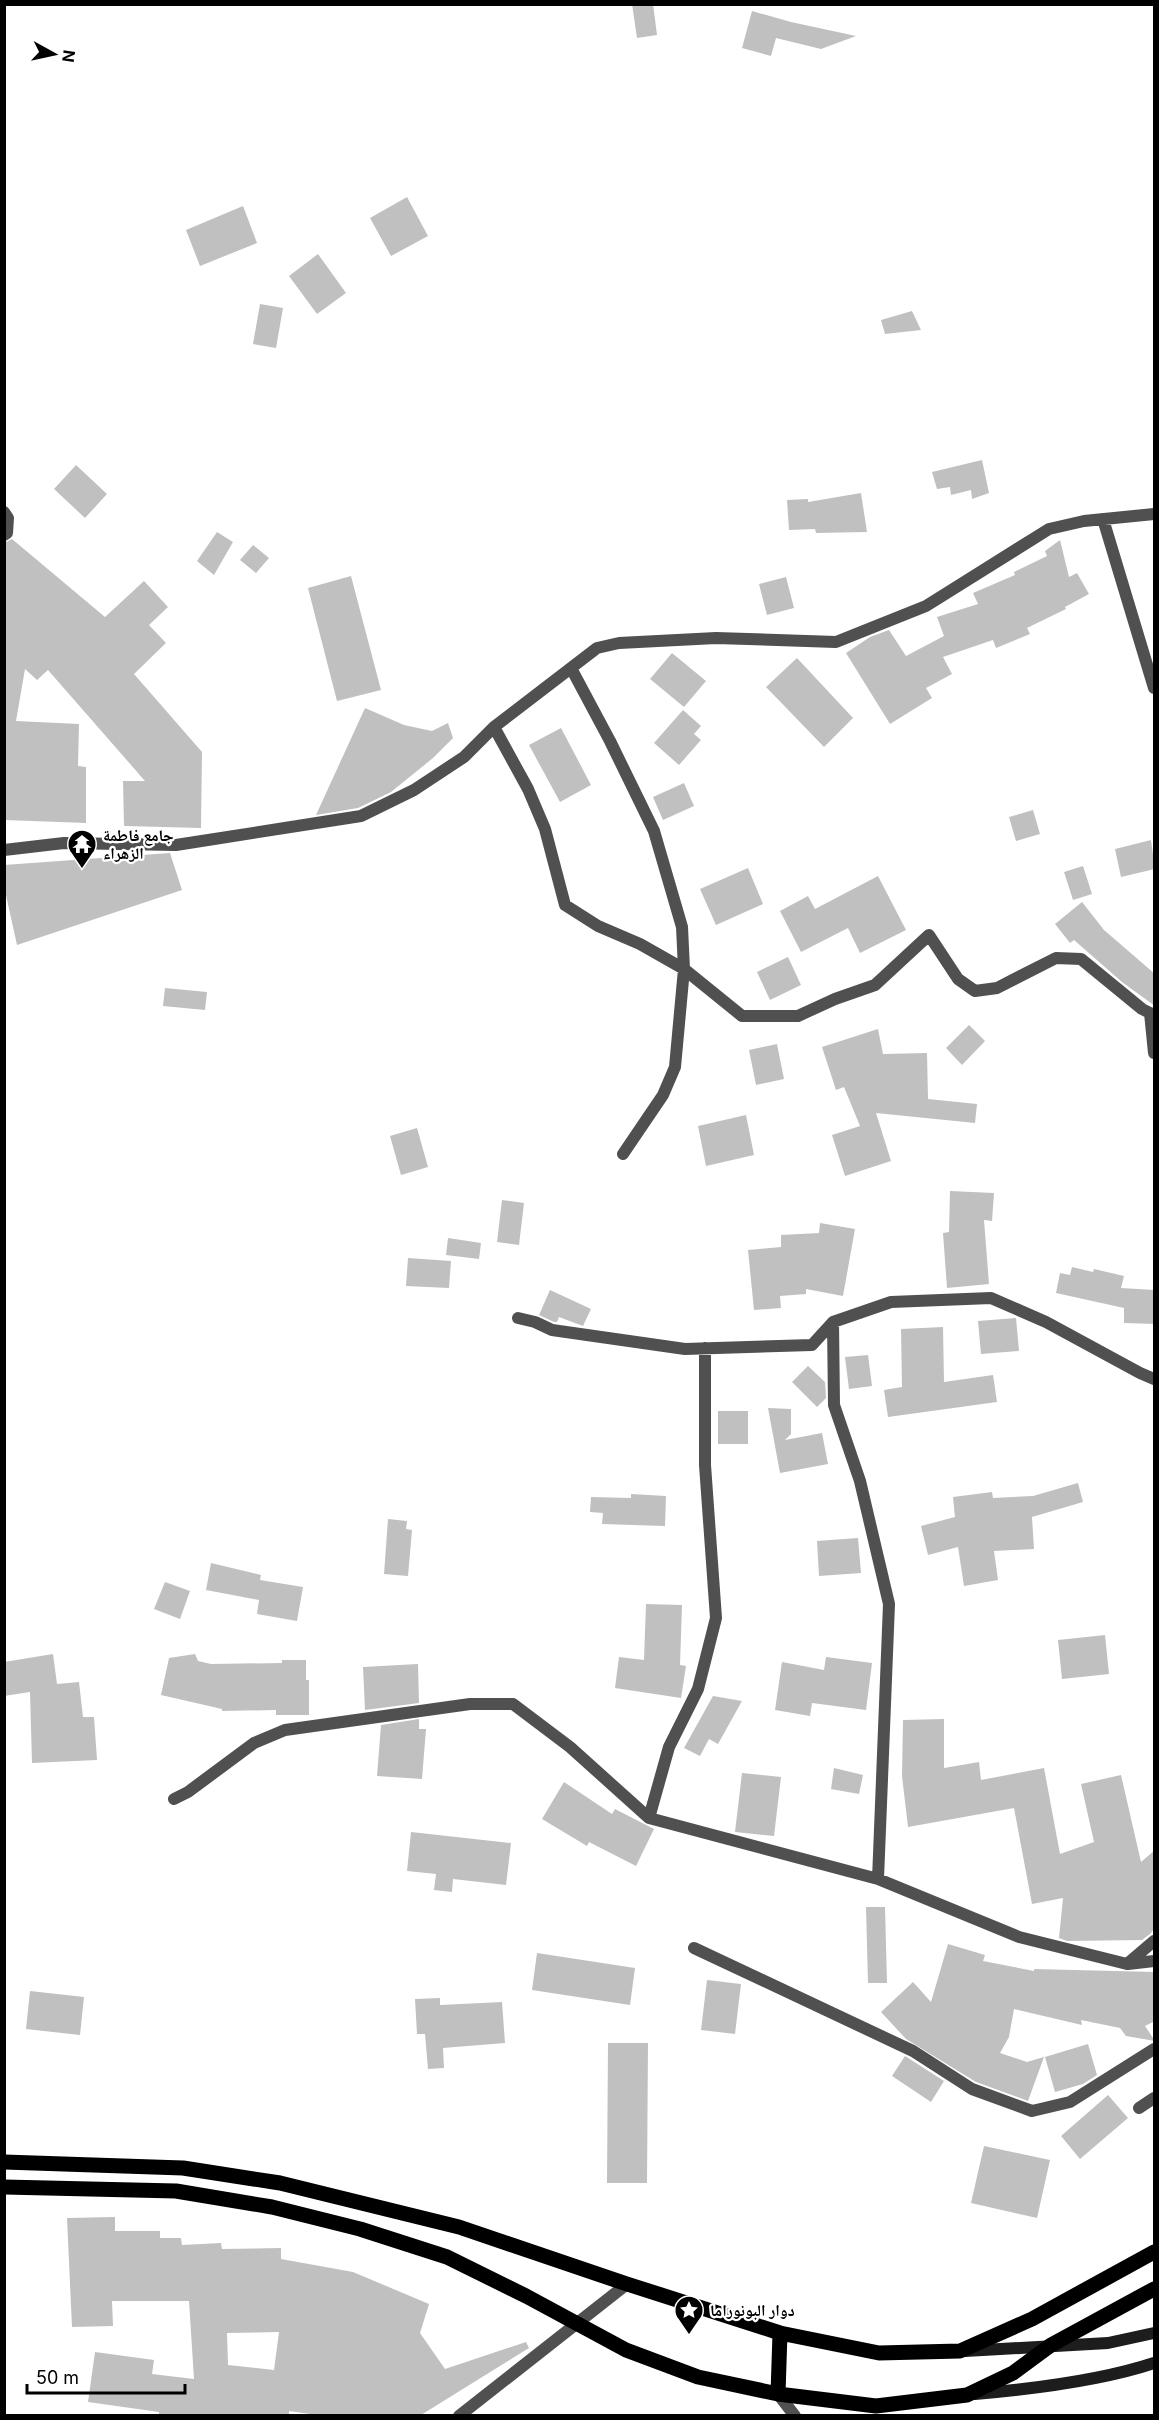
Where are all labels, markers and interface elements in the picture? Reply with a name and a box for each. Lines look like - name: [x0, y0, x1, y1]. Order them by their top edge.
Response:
- north arrow: [24, 24, 84, 84]
- text: N: [58, 49, 80, 64]
- place label: جامع فاطمة الزهراء: [103, 825, 174, 863]
- temple icon: جامع فاطمة الزهراء: [66, 828, 98, 870]
- place icon: دوار البونوراما: [673, 2294, 705, 2336]
- place label: دوار البونوراما: [710, 2300, 795, 2320]
- scale bar: [27, 2357, 184, 2395]
- text: 50 m: [36, 2367, 79, 2388]

